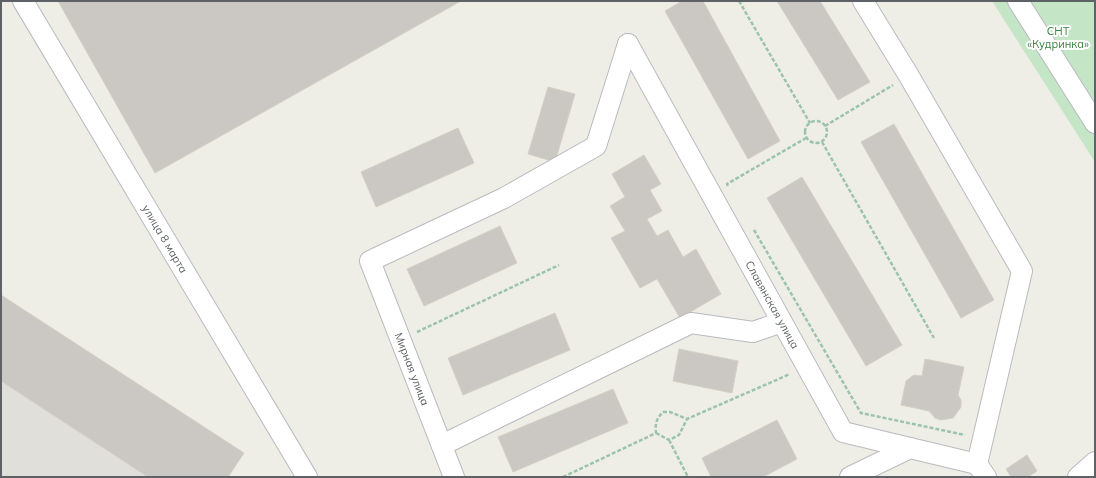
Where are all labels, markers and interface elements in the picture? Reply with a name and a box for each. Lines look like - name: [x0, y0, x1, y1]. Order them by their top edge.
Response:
- park label: СНТ «Кудринка»: [1027, 24, 1089, 51]
- street label: улица 8 марта: [139, 202, 191, 276]
- street label: Славянская улица: [742, 258, 802, 351]
- street label: Мирная улица: [392, 331, 432, 407]

